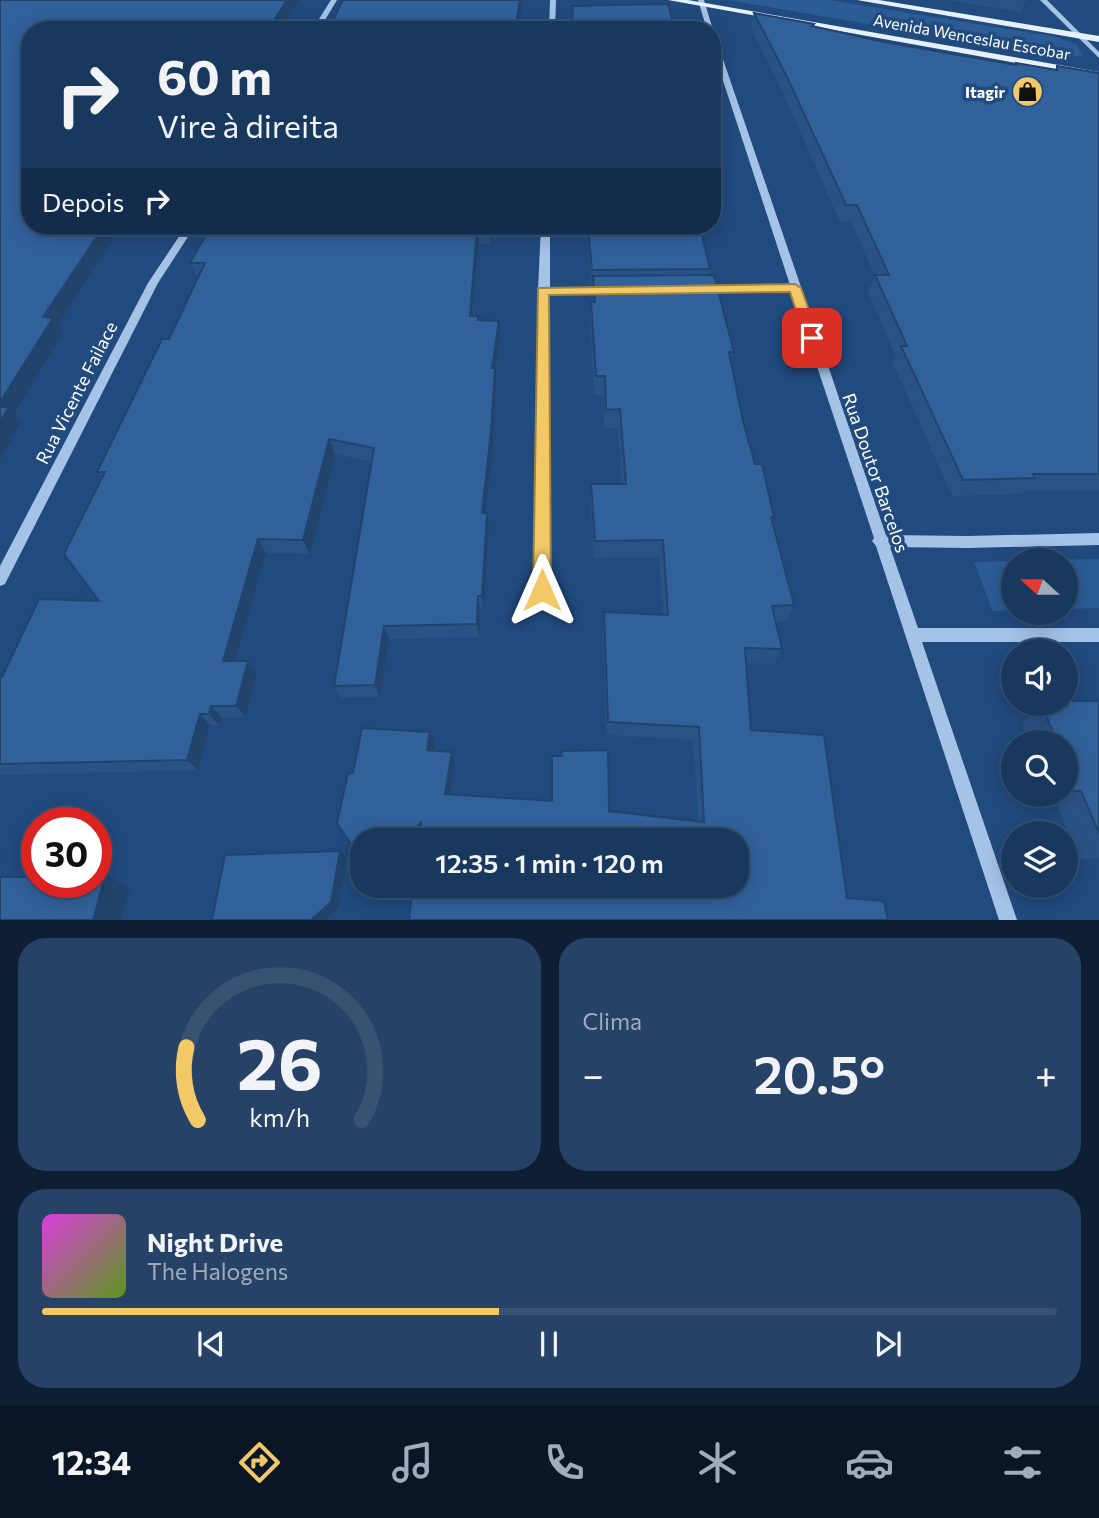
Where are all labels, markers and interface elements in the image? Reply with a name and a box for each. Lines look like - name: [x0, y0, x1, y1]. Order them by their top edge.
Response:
- street label: Avenida Wenceslau Escobar: [872, 10, 1073, 63]
- text: 60 m: [157, 45, 272, 105]
- icon: right: [42, 49, 133, 140]
- shop icon: Itagir: [1011, 75, 1045, 109]
- place label: Itagir: [965, 82, 1005, 101]
- text: Vire à direita: [157, 105, 339, 145]
- icon: right: [138, 182, 176, 220]
- text: Depois: [42, 186, 124, 217]
- pin: [782, 308, 842, 368]
- street label: Rua Vicente Failace: [31, 318, 122, 468]
- icon: arrive: [793, 319, 831, 357]
- street label: Rua Doutor Barcelos: [838, 390, 914, 555]
- north arrow: [1001, 548, 1078, 625]
- map controls: [1001, 548, 1078, 898]
- position arrow: [505, 553, 579, 627]
- button: sound: [1001, 639, 1078, 716]
- button: search: [1001, 730, 1078, 807]
- speed limit sign: 30: [21, 807, 112, 898]
- button: layers: [1001, 821, 1078, 898]
- text: 12:35 · 1 min · 120 m: [435, 847, 664, 878]
- text: Clima: [583, 1007, 642, 1035]
- text: 26: [236, 1017, 322, 1106]
- text: 20.5°: [753, 1041, 885, 1105]
- text: −: [583, 1050, 604, 1097]
- text: +: [1035, 1050, 1057, 1097]
- text: km/h: [249, 1102, 310, 1132]
- text: Night Drive: [147, 1226, 283, 1257]
- text: The Halogens: [147, 1257, 288, 1285]
- icon: previous: [192, 1325, 230, 1363]
- icon: pause: [530, 1325, 568, 1363]
- icon: next: [869, 1325, 907, 1363]
- icon: directions: [235, 1438, 284, 1487]
- icon: music: [388, 1438, 437, 1487]
- icon: phone: [540, 1438, 589, 1487]
- icon: climate: [693, 1438, 742, 1487]
- icon: car: [845, 1438, 894, 1487]
- icon: filters: [998, 1438, 1047, 1487]
- text: 12:34: [52, 1442, 131, 1482]

